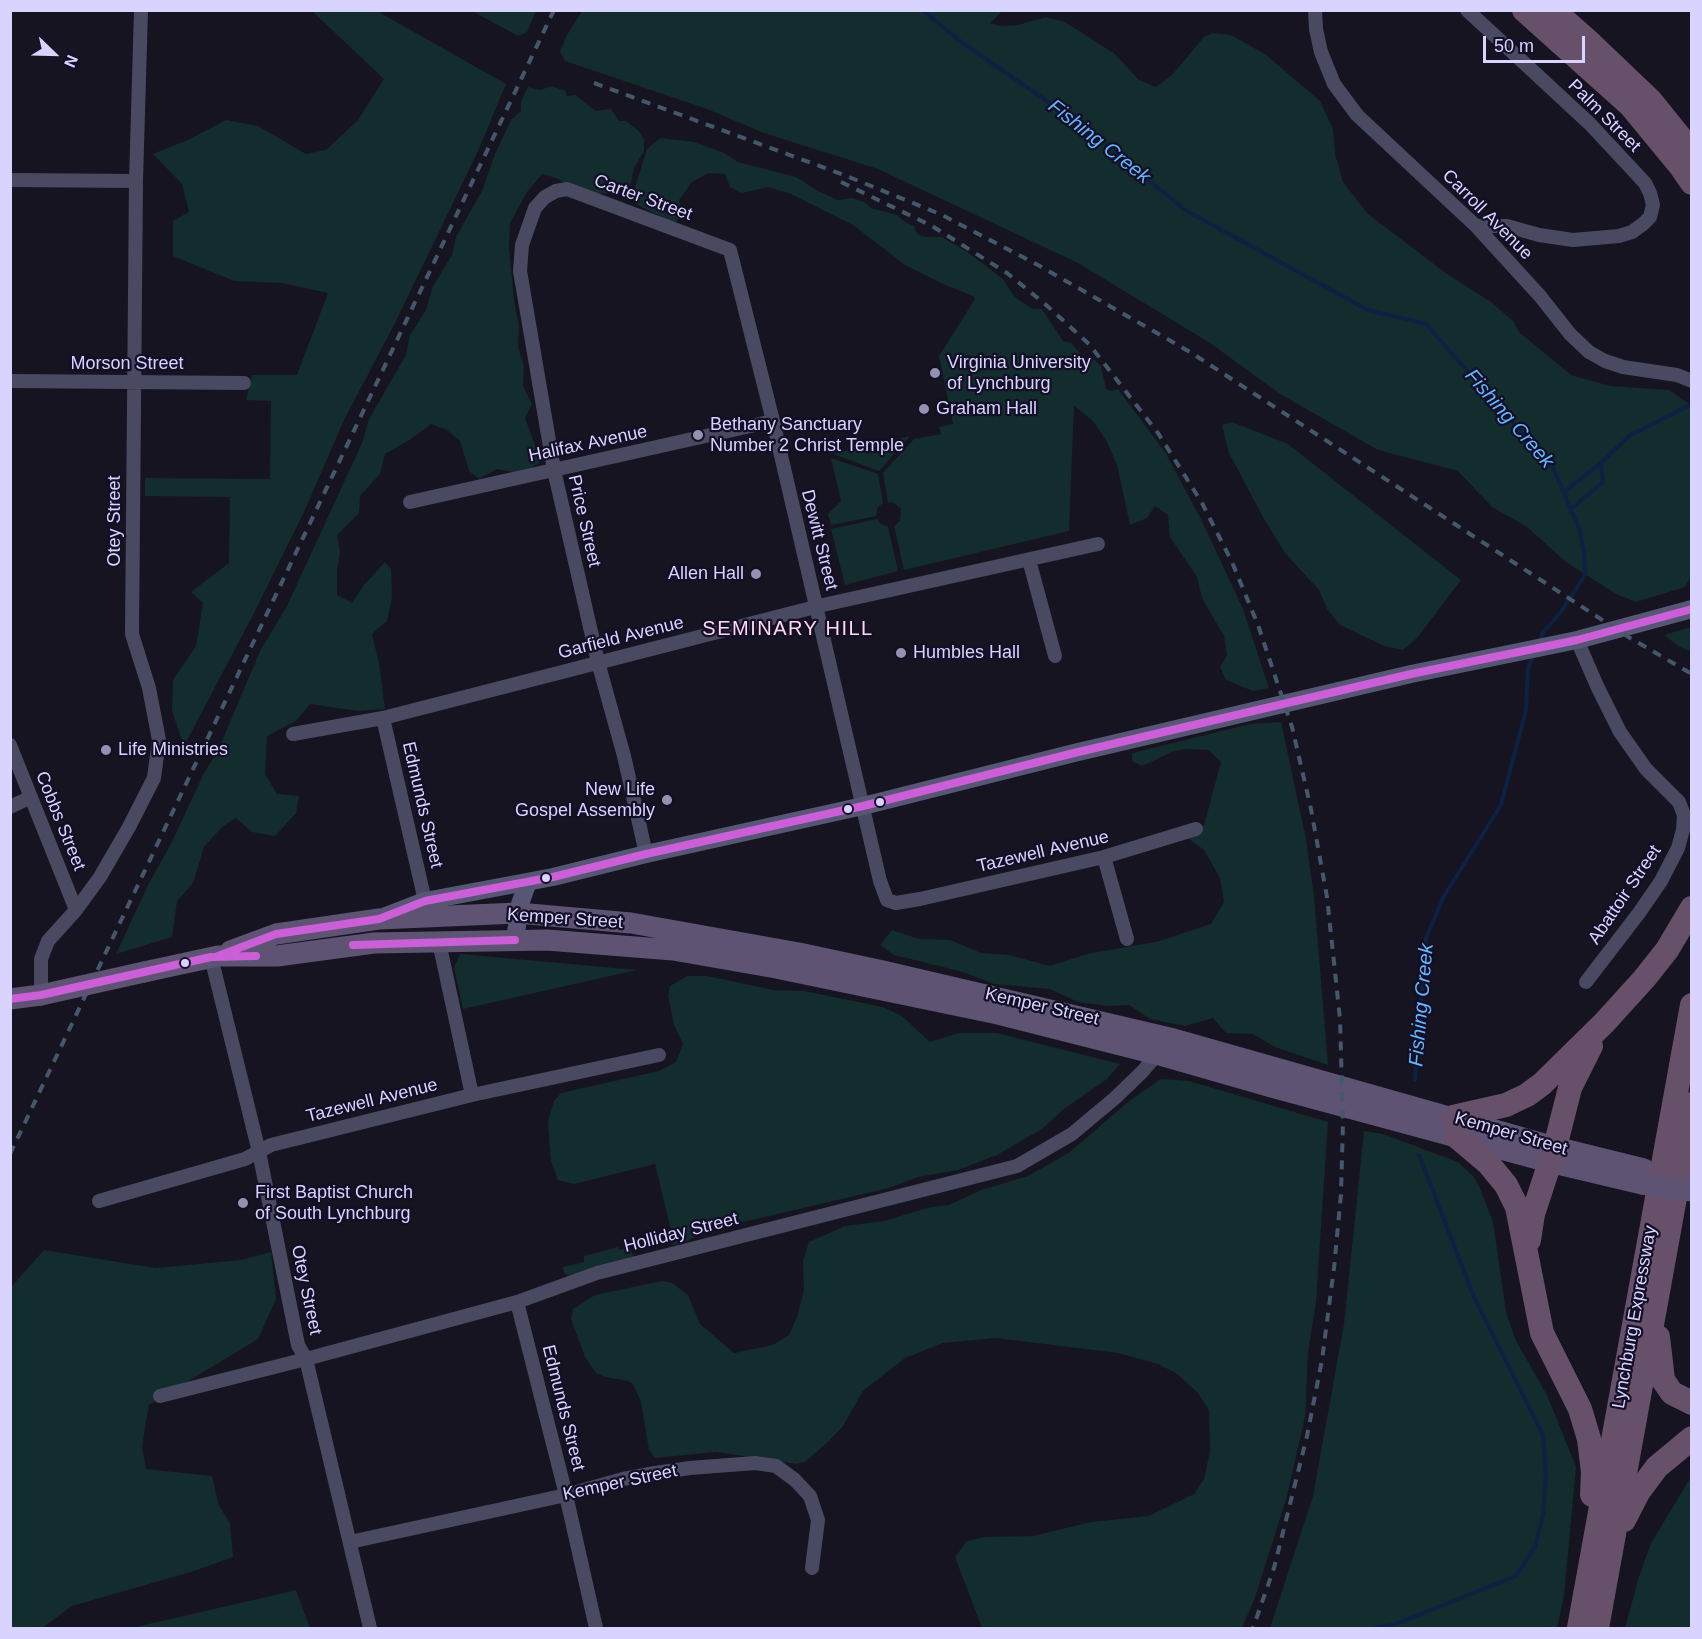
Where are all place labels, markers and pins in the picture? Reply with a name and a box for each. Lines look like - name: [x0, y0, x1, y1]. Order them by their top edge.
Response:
- place label: Virginia University of Lynchburg: [947, 352, 1091, 394]
- marker: Virginia University of Lynchburg: [928, 366, 942, 380]
- place label: Graham Hall: [936, 398, 1037, 420]
- marker: Graham Hall: [917, 402, 931, 416]
- place label: Bethany Sanctuary Number 2 Christ Temple: [710, 414, 904, 456]
- marker: Bethany Sanctuary Number 2 Christ Temple: [691, 428, 705, 442]
- place label: Allen Hall: [668, 563, 744, 585]
- marker: Allen Hall: [749, 567, 763, 581]
- place label: Humbles Hall: [913, 642, 1020, 664]
- marker: Humbles Hall: [894, 646, 908, 660]
- place label: Life Ministries: [118, 739, 228, 761]
- marker: Life Ministries: [99, 743, 113, 757]
- place label: New Life Gospel Assembly: [515, 779, 655, 822]
- marker: New Life Gospel Assembly: [660, 793, 674, 807]
- unlabelled marker: [874, 796, 886, 808]
- unlabelled marker: [842, 803, 854, 815]
- unlabelled marker: [540, 872, 552, 884]
- unlabelled marker: [179, 957, 191, 969]
- place label: First Baptist Church of South Lynchburg: [255, 1182, 413, 1224]
- marker: First Baptist Church of South Lynchburg: [236, 1196, 250, 1210]

